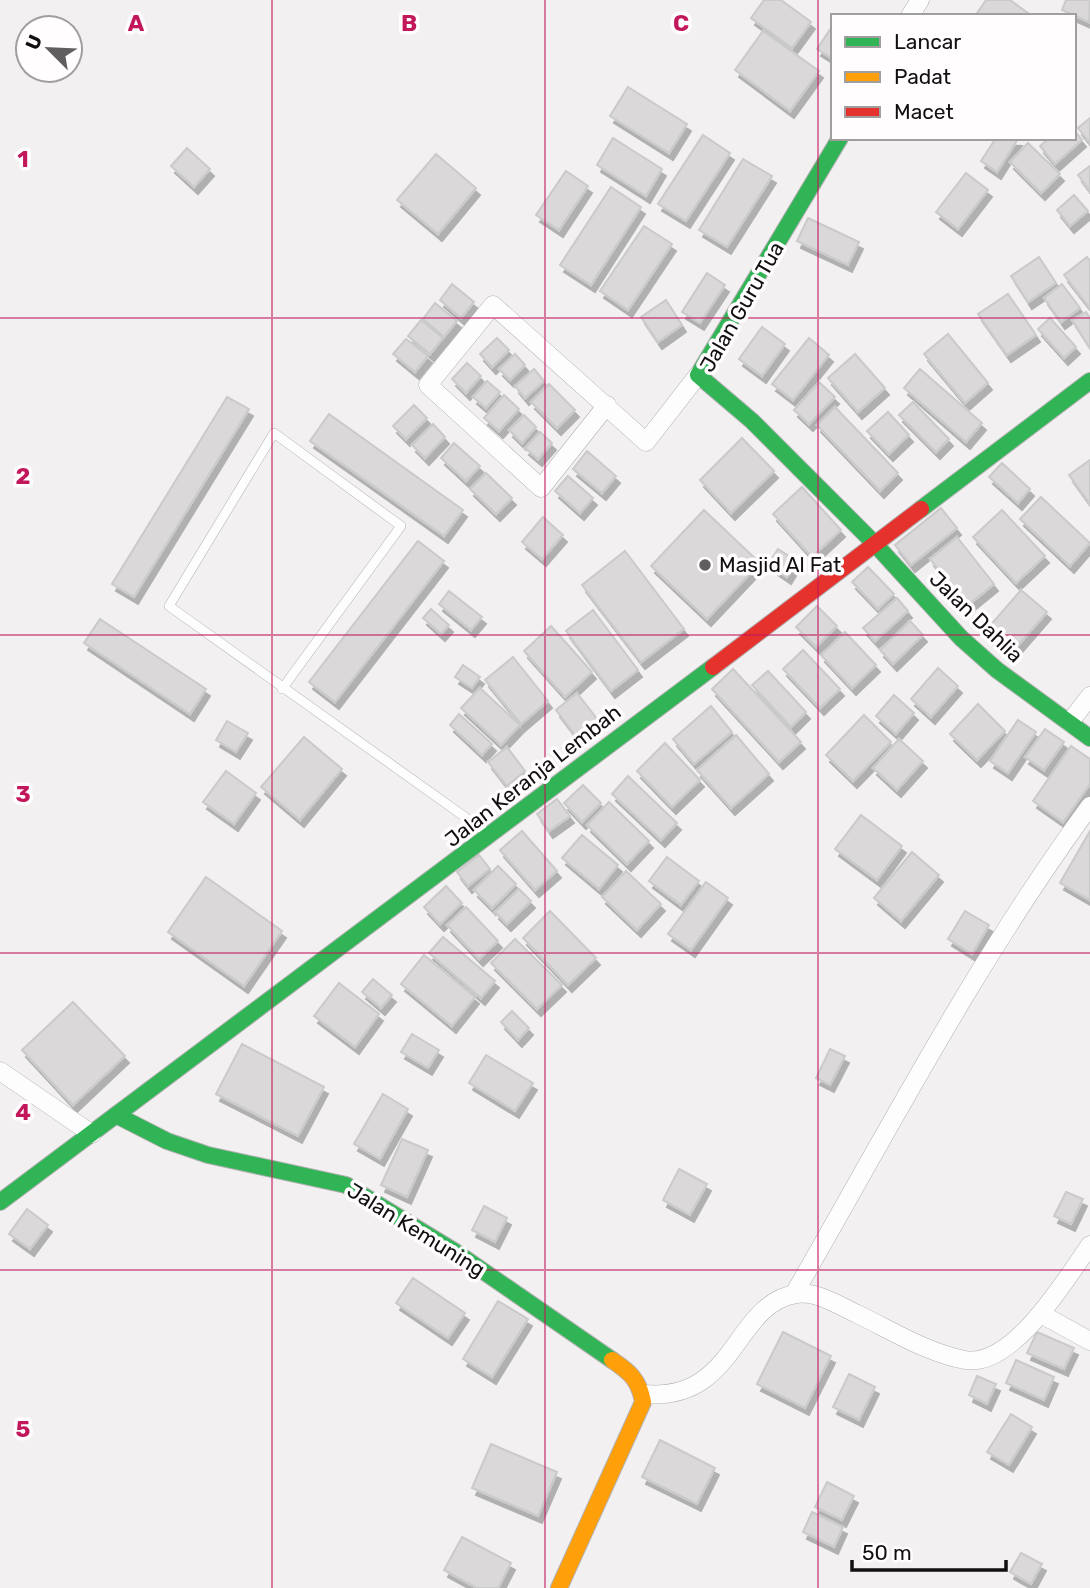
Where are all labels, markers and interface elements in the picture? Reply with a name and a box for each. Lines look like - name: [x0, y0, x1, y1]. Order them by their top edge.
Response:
- text: A: [128, 9, 145, 37]
- text: B: [401, 9, 417, 37]
- text: C: [673, 9, 689, 37]
- north arrow: [14, 14, 84, 84]
- legend: [831, 14, 1076, 140]
- text: Lancar: [894, 29, 961, 54]
- text: U: [21, 31, 47, 53]
- text: Padat: [894, 64, 951, 89]
- text: Macet: [894, 99, 954, 124]
- text: 1: [17, 145, 29, 173]
- street label: Jalan Guru Tua: [694, 237, 789, 376]
- text: 2: [16, 462, 30, 490]
- place label: Masjid Al Fat: [719, 552, 841, 577]
- marker: Masjid Al Fat: [697, 557, 713, 573]
- street label: Jalan Dahlia: [924, 566, 1028, 667]
- street label: Jalan Keranja Lembah: [440, 699, 626, 852]
- text: 3: [15, 780, 31, 808]
- text: 4: [15, 1098, 31, 1126]
- street label: Jalan Kemuning: [343, 1177, 490, 1282]
- text: 5: [16, 1415, 31, 1443]
- scale bar: [852, 1528, 1006, 1572]
- text: 50 m: [862, 1540, 912, 1565]

